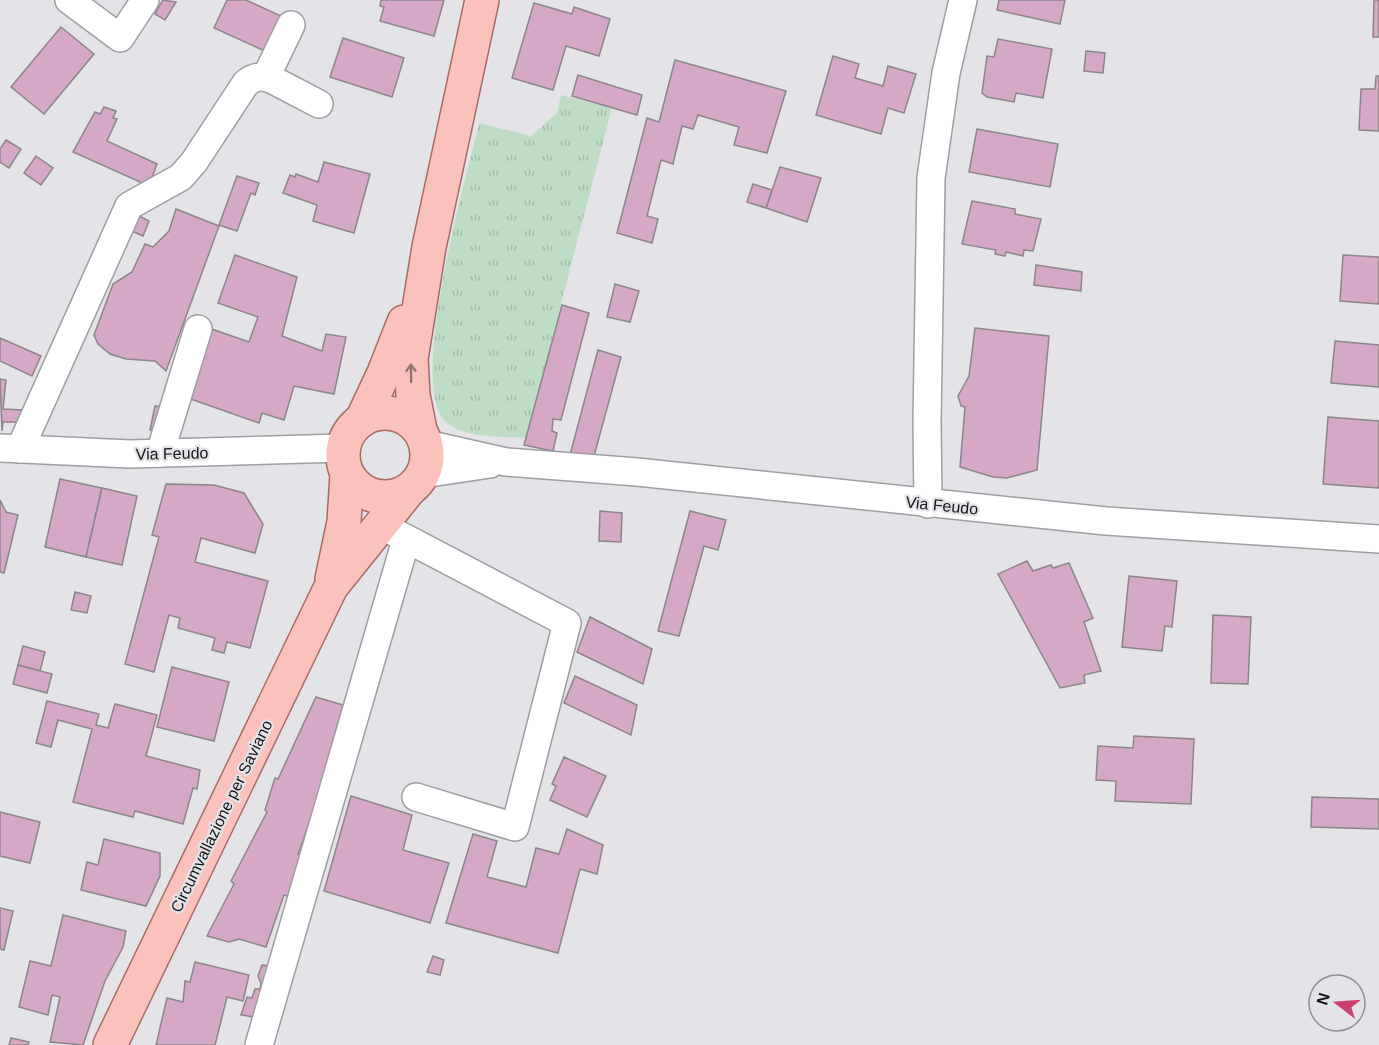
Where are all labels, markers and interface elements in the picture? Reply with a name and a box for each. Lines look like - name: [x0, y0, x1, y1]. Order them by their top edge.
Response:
- one-way arrow: [406, 363, 417, 383]
- street label: Via Feudo: [136, 444, 209, 463]
- street label: Via Feudo: [905, 493, 979, 518]
- street label: Circumvallazione per Saviano: [167, 717, 276, 915]
- north arrow: [1307, 973, 1367, 1033]
- text: N: [1313, 991, 1333, 1007]

